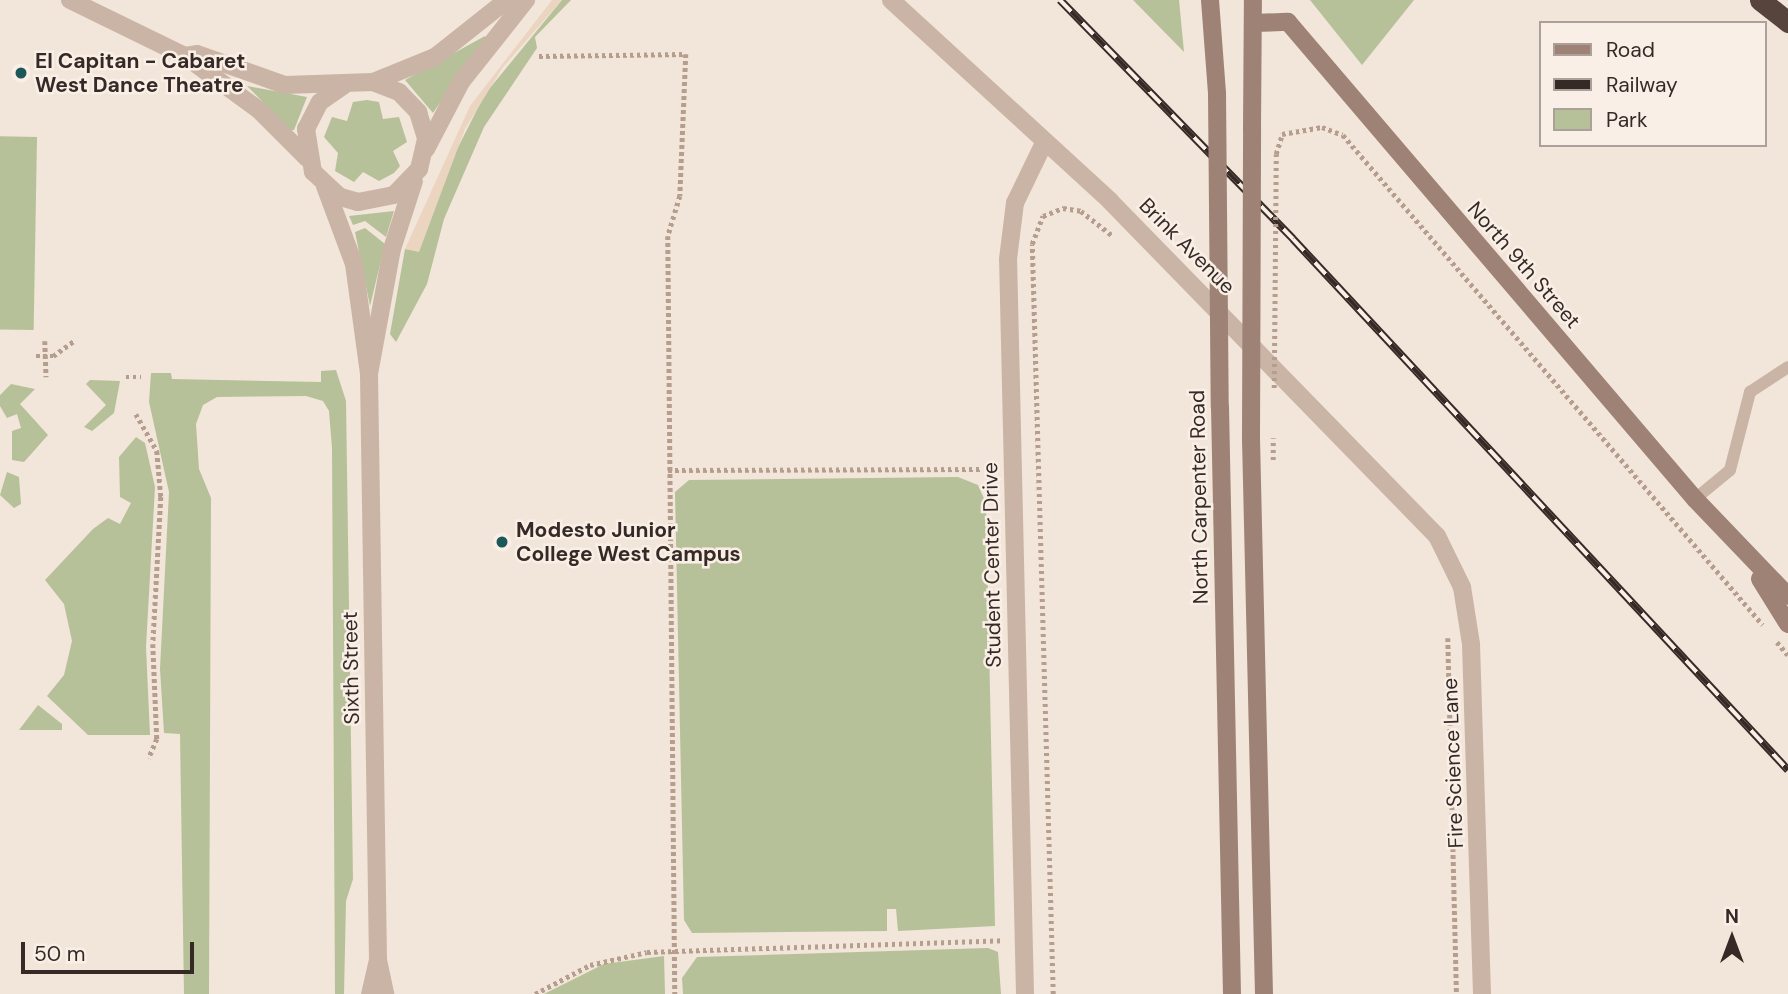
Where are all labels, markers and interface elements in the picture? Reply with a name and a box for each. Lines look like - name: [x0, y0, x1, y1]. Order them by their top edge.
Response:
- legend: [1540, 21, 1767, 147]
- text: Road: [1606, 36, 1655, 64]
- place label: El Capitan - Cabaret West Dance Theatre: [35, 48, 245, 98]
- marker: El Capitan - Cabaret West Dance Theatre: [13, 65, 29, 81]
- text: Railway: [1606, 71, 1678, 99]
- text: Park: [1606, 106, 1647, 134]
- street label: Brink Avenue: [1134, 193, 1240, 299]
- street label: North 9th Street: [1462, 197, 1586, 333]
- street label: North Carpenter Road: [1185, 390, 1213, 604]
- street label: Student Center Drive: [978, 462, 1006, 668]
- place label: Modesto Junior College West Campus: [516, 517, 741, 567]
- marker: Modesto Junior College West Campus: [494, 534, 510, 550]
- street label: Sixth Street: [337, 611, 365, 725]
- street label: Fire Science Lane: [1437, 677, 1469, 849]
- north arrow: [1697, 903, 1767, 973]
- text: N: [1725, 904, 1739, 929]
- scale bar: [24, 928, 198, 972]
- text: 50 m: [34, 940, 85, 968]

